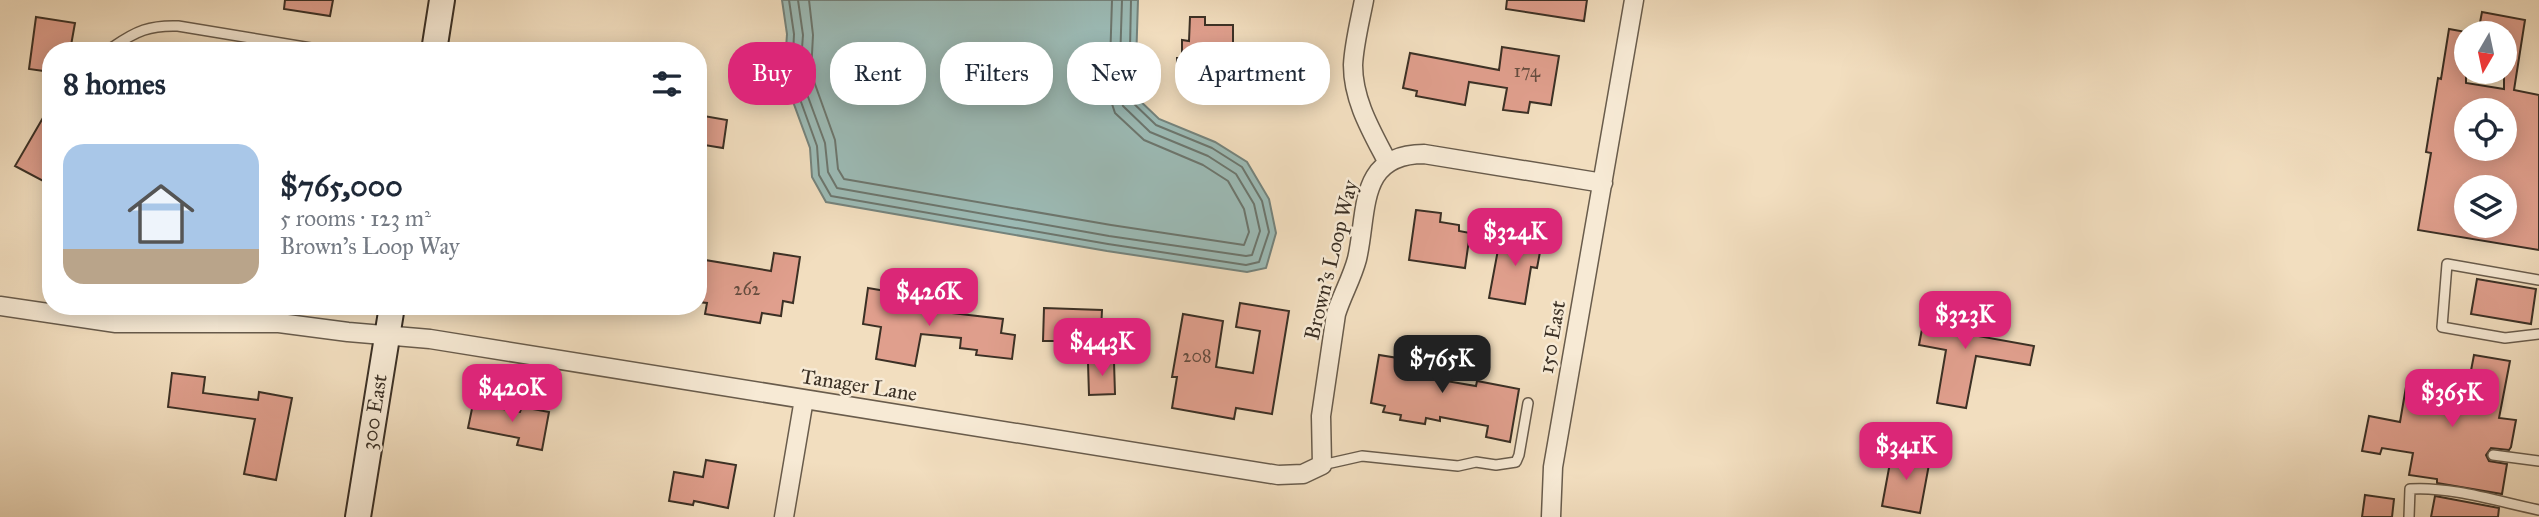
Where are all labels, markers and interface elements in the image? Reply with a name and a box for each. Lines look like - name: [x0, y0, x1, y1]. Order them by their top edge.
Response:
- north arrow: [2454, 21, 2516, 84]
- map controls: [2454, 21, 2517, 238]
- chip: Buy: [728, 42, 816, 105]
- chip: Rent: [830, 42, 926, 105]
- chip: Filters: [940, 42, 1053, 105]
- chip: New: [1067, 42, 1161, 105]
- chip: Apartment: [1175, 42, 1330, 105]
- house number: 174: [1514, 60, 1541, 82]
- icon: filters: [648, 65, 686, 103]
- text: 8 homes: [63, 66, 166, 102]
- button: locate: [2454, 98, 2517, 161]
- text: $765,000: [280, 168, 403, 204]
- icon: home: [119, 172, 203, 256]
- button: layers: [2454, 175, 2517, 238]
- street label: Brown's Loop Way: [1299, 176, 1364, 343]
- text: 5 rooms · 123 m²: [280, 204, 431, 232]
- pin: $324K: [1466, 208, 1564, 268]
- text: $324K: [1483, 217, 1547, 245]
- text: Brown's Loop Way: [280, 232, 460, 260]
- pin: $426K: [880, 268, 978, 328]
- text: $426K: [896, 277, 962, 305]
- house number: 262: [734, 278, 761, 300]
- pin: $323K: [1916, 292, 2014, 351]
- street label: 150 East: [1533, 298, 1571, 376]
- text: $323K: [1935, 300, 1995, 328]
- pin: $443K: [1053, 318, 1151, 378]
- text: $443K: [1070, 327, 1134, 355]
- pin: $765K: [1393, 336, 1491, 395]
- text: $765K: [1410, 344, 1474, 372]
- house number: 208: [1183, 345, 1211, 367]
- street label: Tanager Lane: [799, 363, 919, 407]
- pin: $420K: [463, 364, 561, 424]
- pin: $365K: [2403, 370, 2501, 429]
- street label: 300 East: [355, 372, 393, 452]
- text: $420K: [478, 373, 546, 401]
- text: $365K: [2421, 378, 2483, 406]
- pin: $341K: [1857, 422, 1955, 482]
- text: $341K: [1875, 431, 1937, 459]

